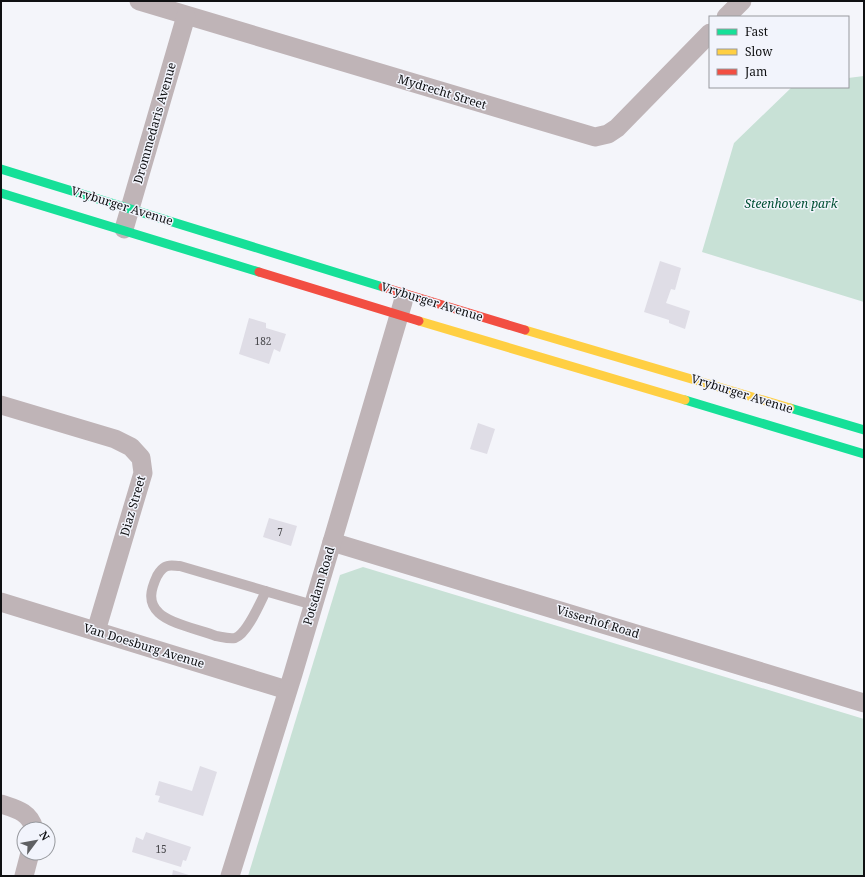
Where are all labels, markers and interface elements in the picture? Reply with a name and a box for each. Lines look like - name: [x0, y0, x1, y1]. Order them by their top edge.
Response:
- legend: [709, 16, 849, 88]
- text: Fast: [745, 23, 768, 40]
- text: Slow: [745, 43, 773, 60]
- street label: Drommedaris Avenue: [129, 60, 180, 185]
- text: Jam: [744, 63, 767, 80]
- street label: Mydrecht Street: [396, 70, 489, 113]
- street label: Vryburger Avenue: [69, 182, 175, 229]
- park label: Steenhoven park: [744, 195, 839, 212]
- street label: Vryburger Avenue: [379, 278, 485, 325]
- house number: 182: [255, 334, 271, 348]
- street label: Vryburger Avenue: [689, 370, 795, 417]
- street label: Diaz Street: [116, 474, 149, 538]
- house number: 7: [277, 525, 283, 539]
- street label: Potsdam Road: [299, 544, 339, 627]
- street label: Visserhof Road: [555, 601, 642, 642]
- street label: Van Doesburg Avenue: [82, 619, 207, 672]
- north arrow: [16, 821, 56, 861]
- text: N: [36, 828, 54, 843]
- house number: 15: [155, 842, 167, 856]

